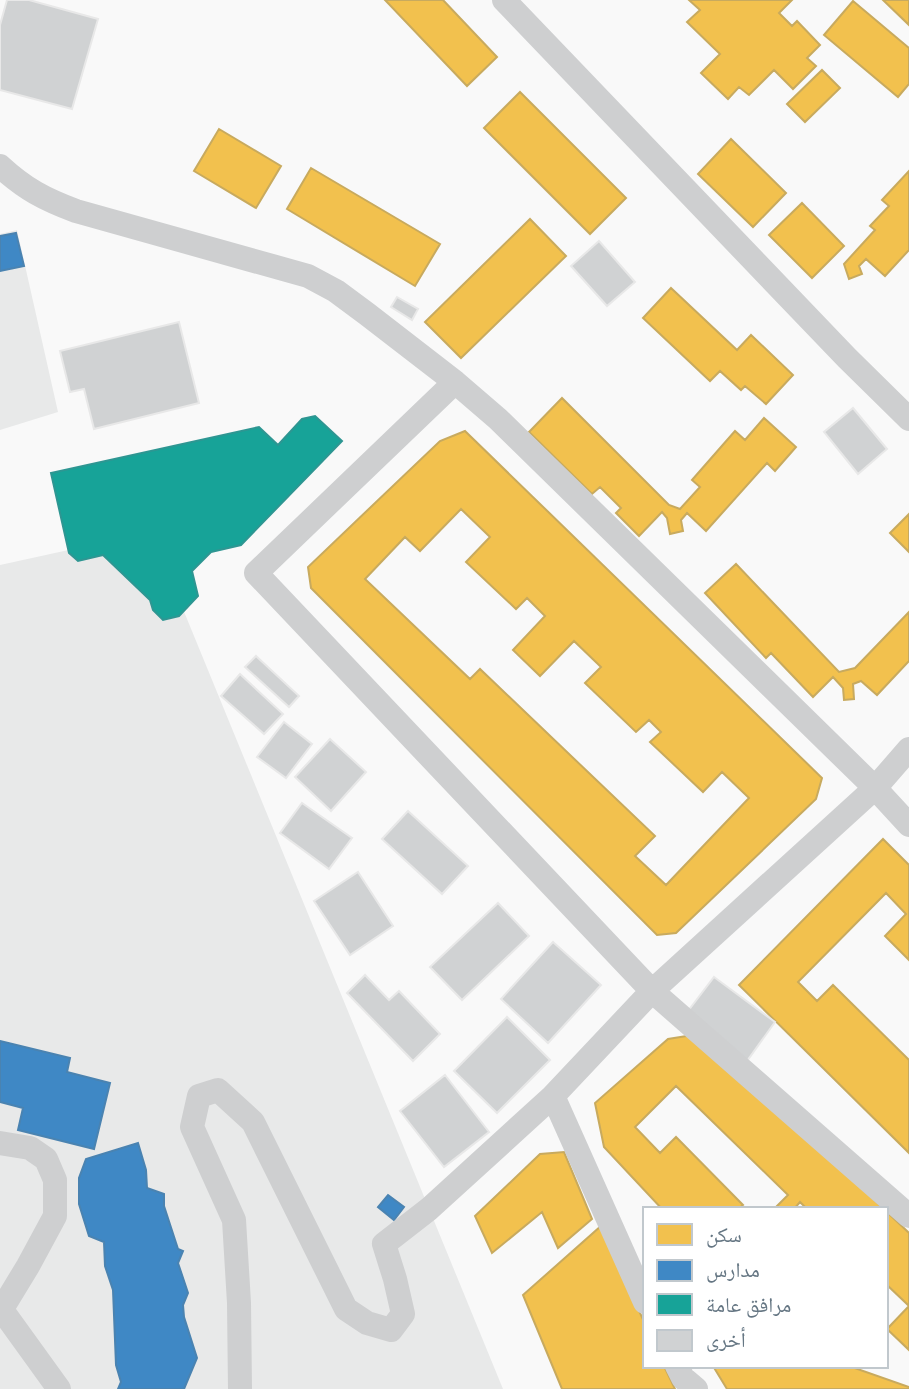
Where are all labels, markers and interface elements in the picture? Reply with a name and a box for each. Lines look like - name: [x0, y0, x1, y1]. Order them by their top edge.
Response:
- legend: [643, 1207, 888, 1368]
- text: سكن: [706, 1223, 742, 1250]
- text: مدارس: [706, 1258, 760, 1285]
- text: مرافق عامة: [706, 1293, 791, 1320]
- text: أخرى: [706, 1327, 746, 1355]

